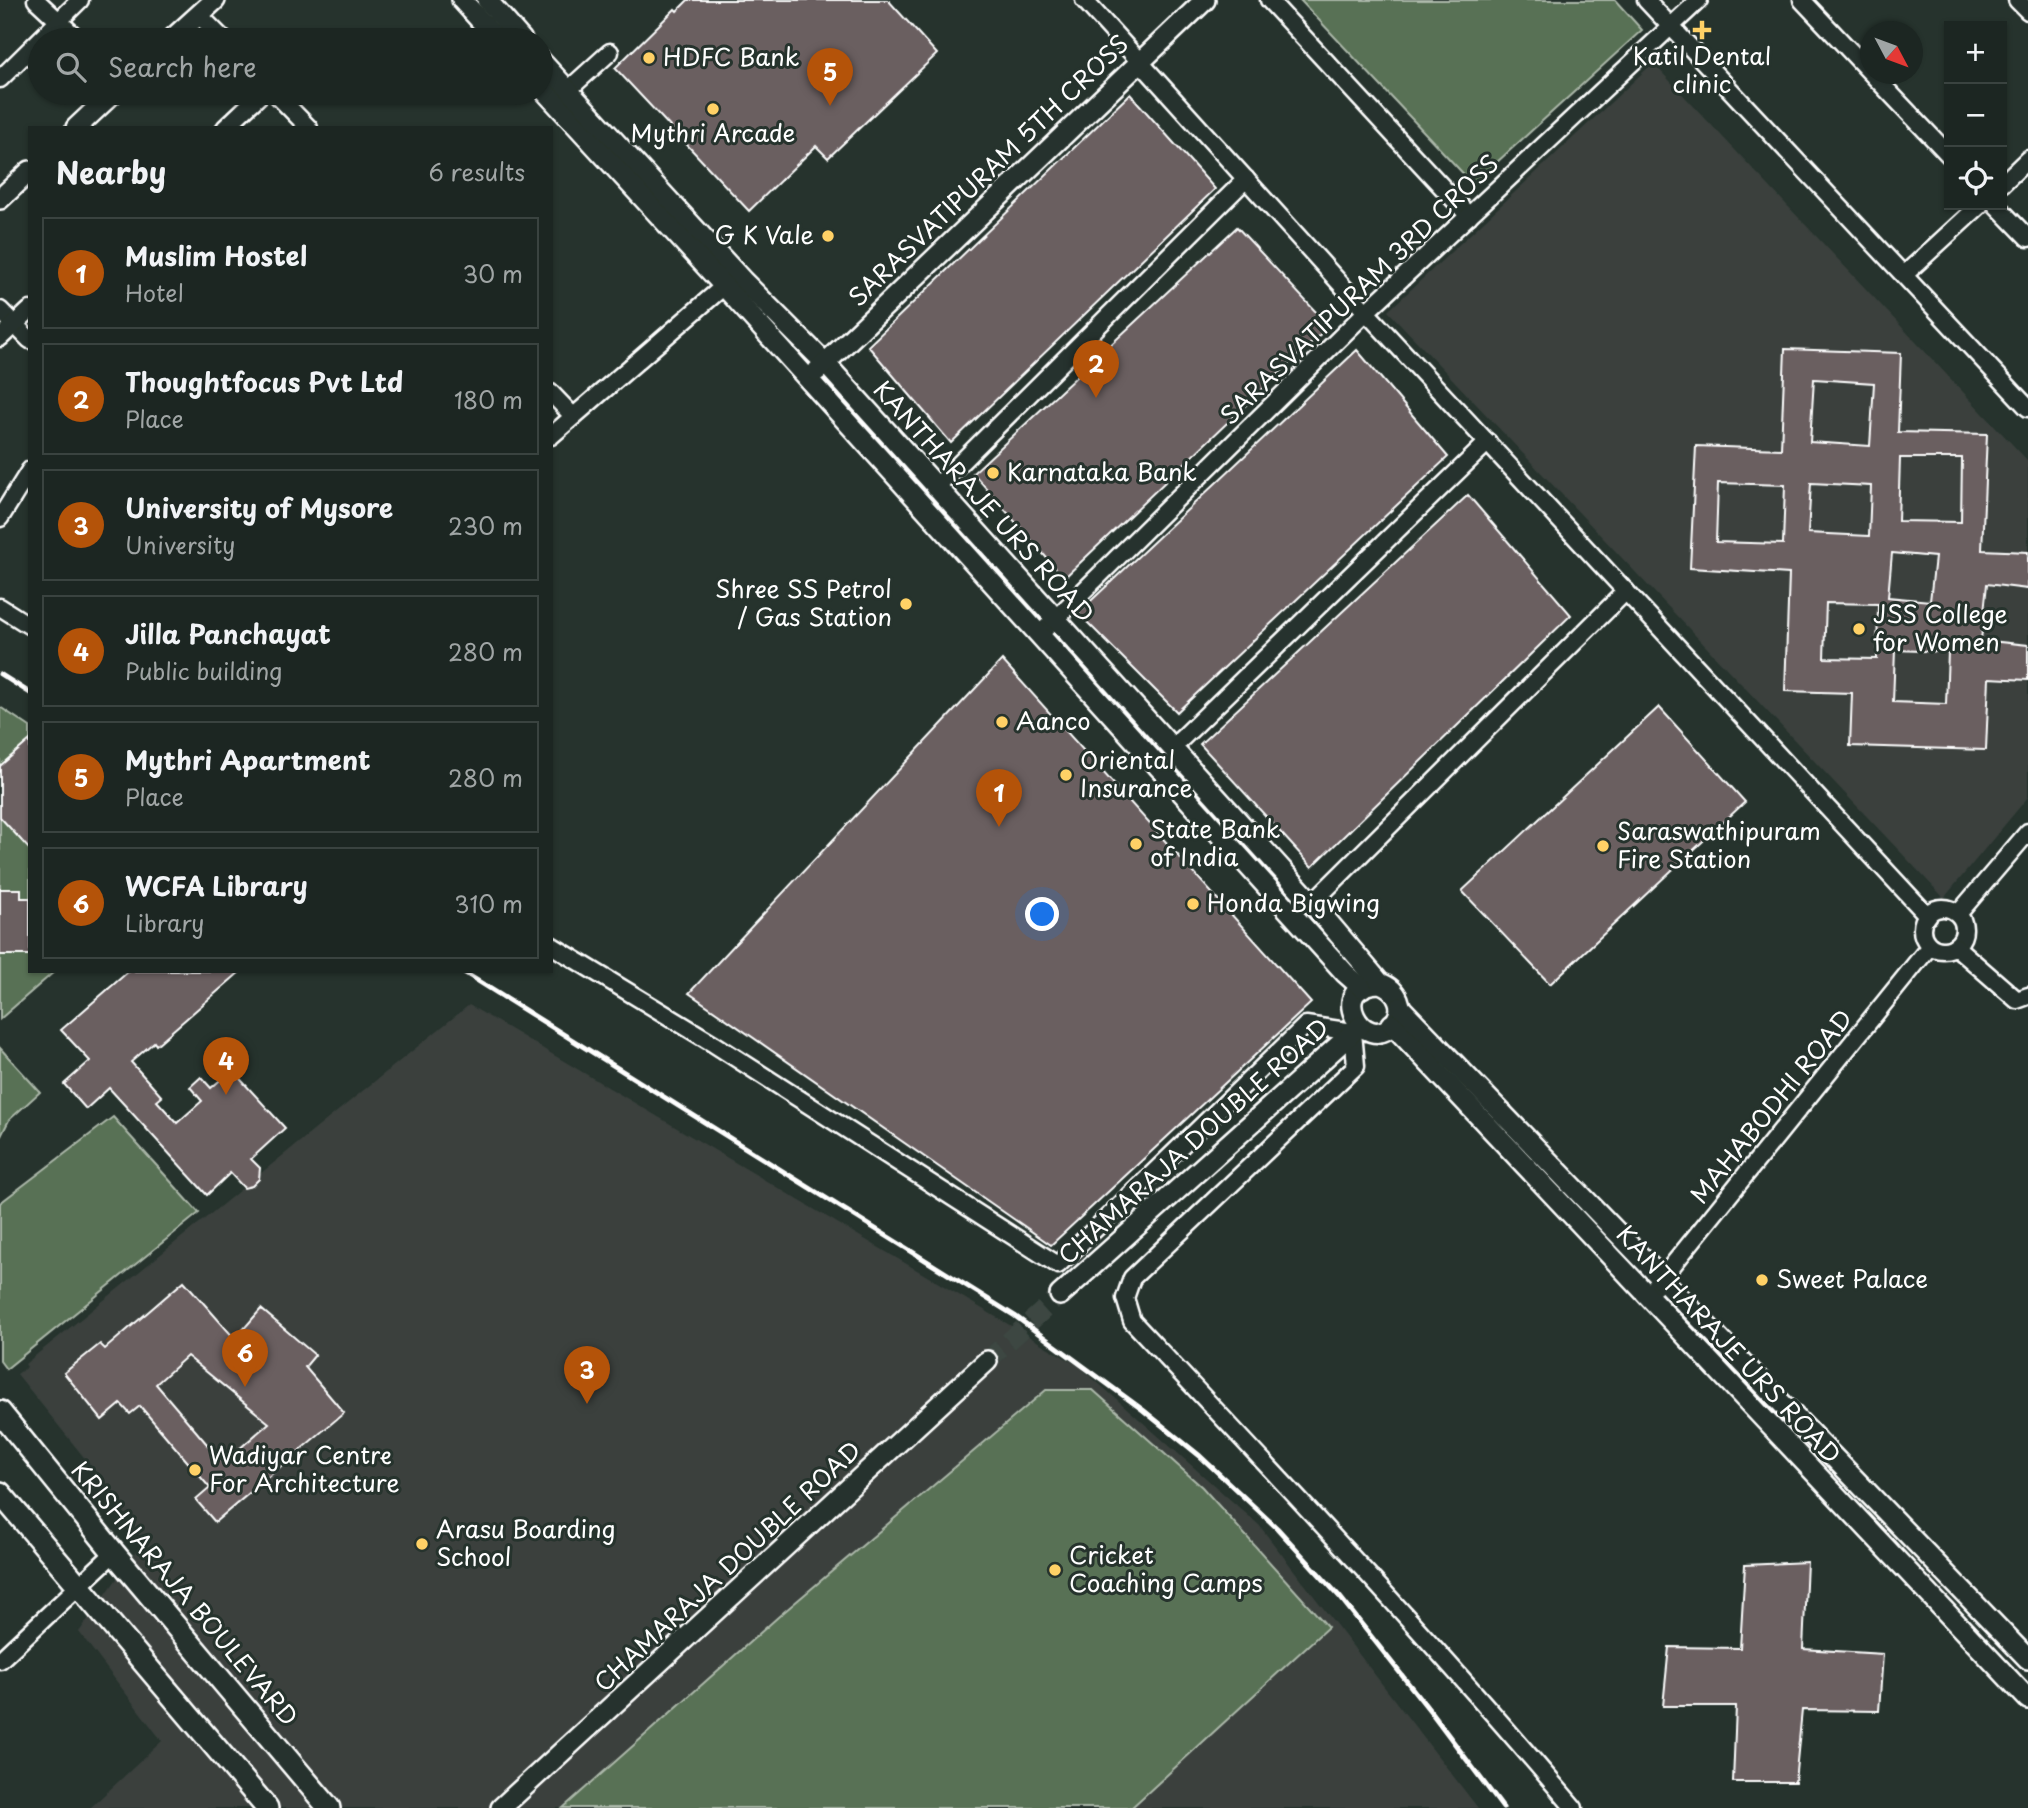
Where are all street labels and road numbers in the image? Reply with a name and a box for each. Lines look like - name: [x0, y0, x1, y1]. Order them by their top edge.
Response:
- street label: SARASVATIPURAM 5TH CROSS: [839, 25, 1136, 314]
- street label: SARASVATIPURAM 3RD CROSS: [1211, 145, 1506, 432]
- street label: KANTHARAJE URS ROAD: [866, 372, 1103, 630]
- street label: MAHABODHI ROAD: [1681, 1001, 1860, 1210]
- street label: CHAMARAJA DOUBLE ROAD: [1049, 1009, 1336, 1272]
- street label: KANTHARAJE URS ROAD: [1609, 1216, 1850, 1471]
- street label: CHAMARAJA DOUBLE ROAD: [585, 1432, 868, 1699]
- street label: KRISHNARAJA BOULEVARD: [64, 1452, 307, 1733]

